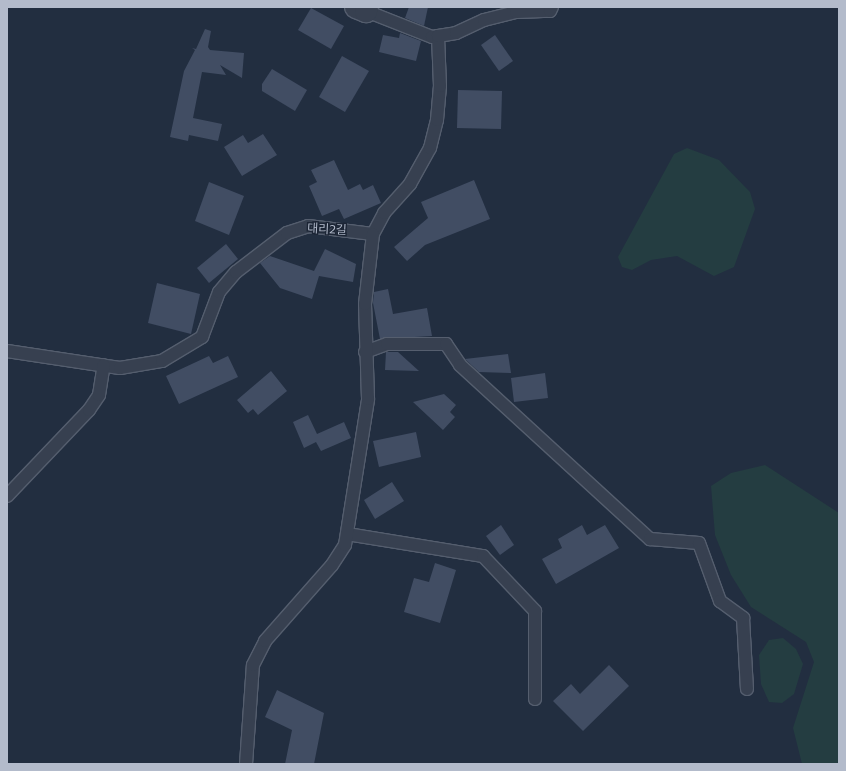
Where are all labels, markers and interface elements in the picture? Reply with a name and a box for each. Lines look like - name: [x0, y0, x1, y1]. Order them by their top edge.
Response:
- street label: 대리2길: [307, 221, 347, 237]

